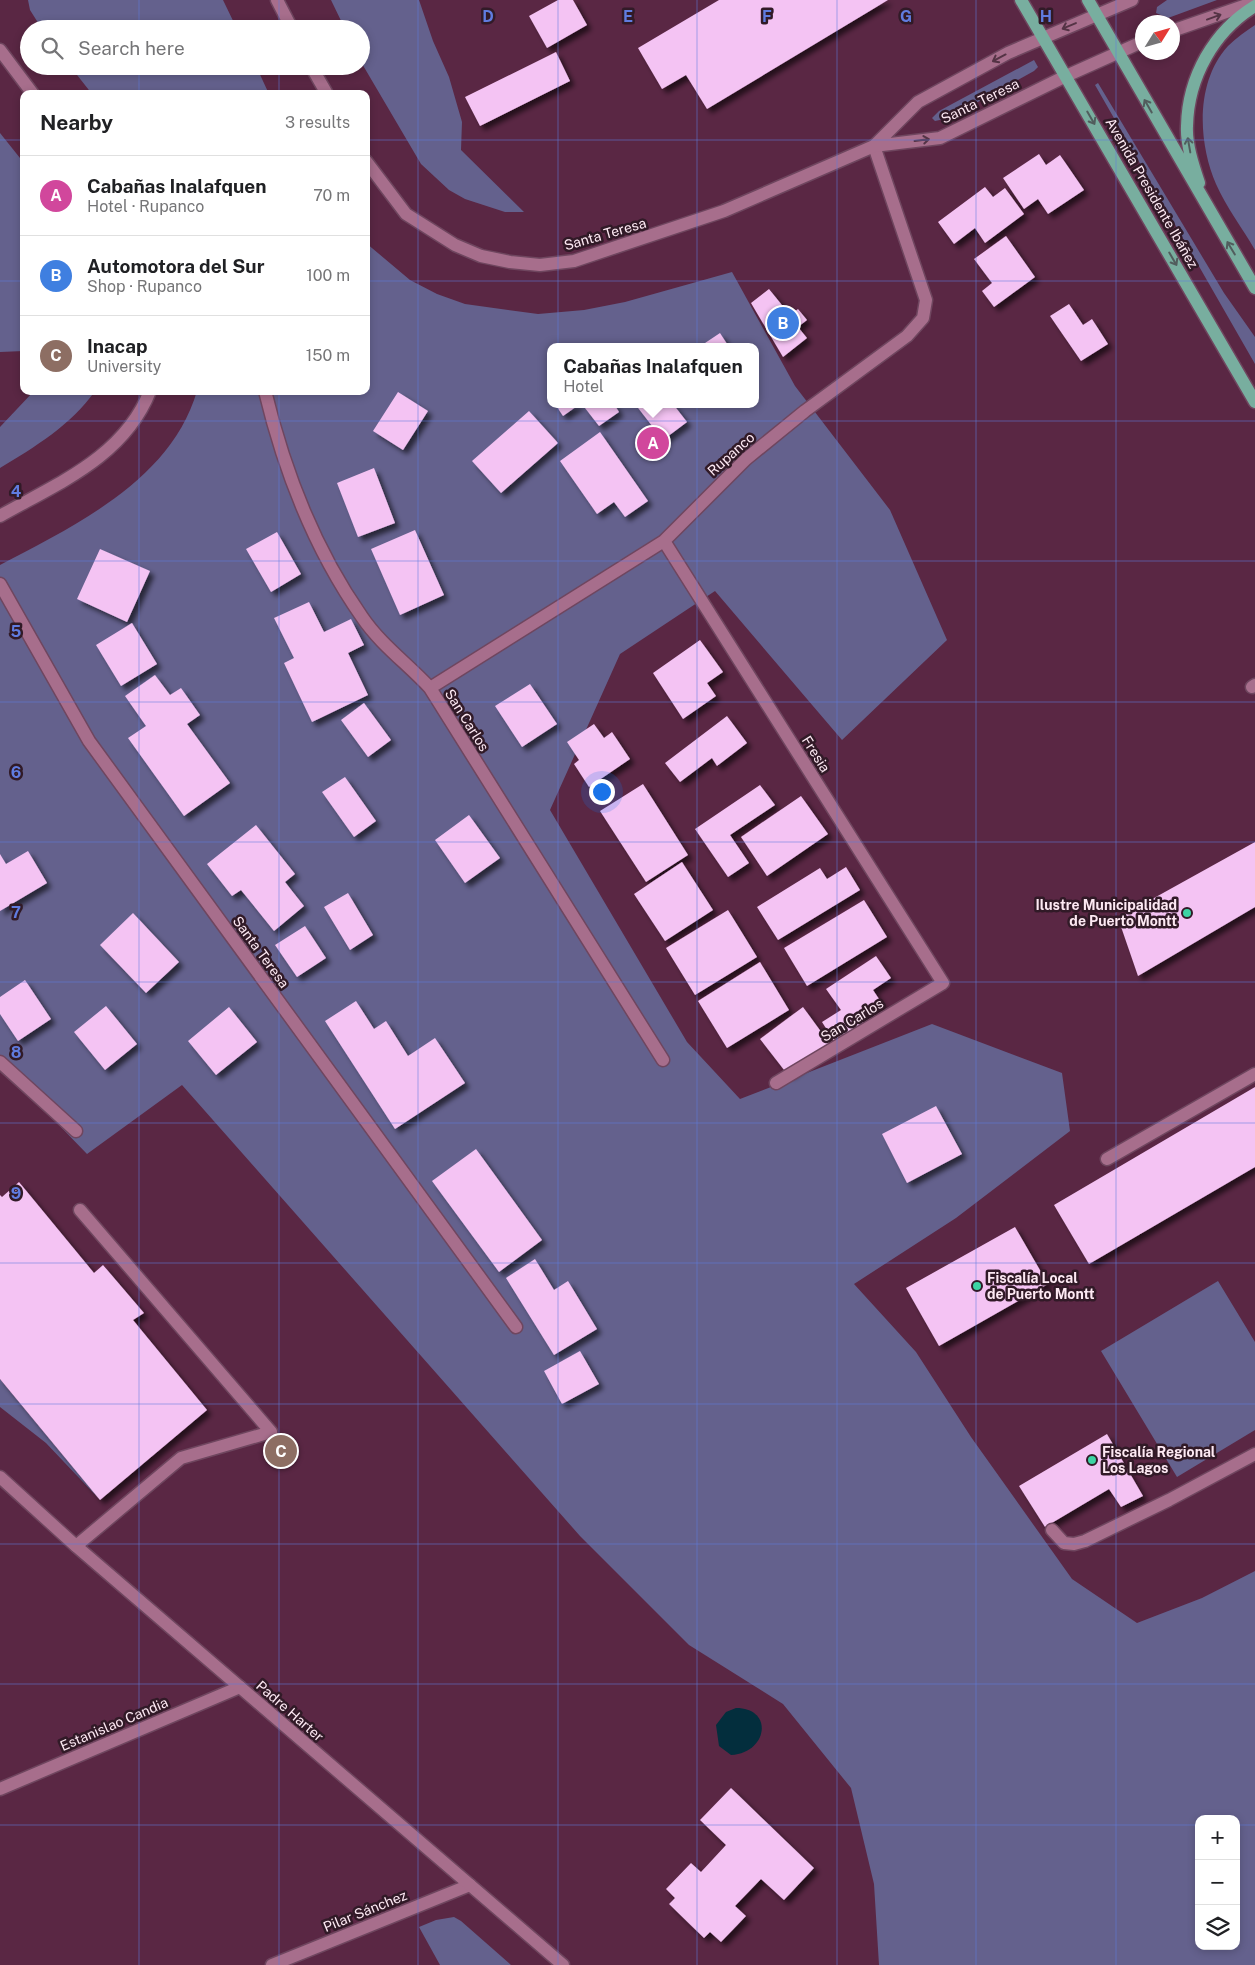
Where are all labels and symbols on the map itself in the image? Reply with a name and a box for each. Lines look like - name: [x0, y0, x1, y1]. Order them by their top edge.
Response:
- text: D: [482, 7, 494, 26]
- text: E: [623, 7, 633, 26]
- text: F: [762, 7, 772, 26]
- text: G: [900, 7, 912, 26]
- text: H: [1040, 7, 1052, 26]
- one-way arrow: [1206, 12, 1221, 21]
- north arrow: [1135, 15, 1180, 60]
- one-way arrow: [1062, 22, 1077, 31]
- one-way arrow: [992, 54, 1007, 63]
- street label: Santa Teresa: [938, 75, 1022, 127]
- one-way arrow: [1143, 99, 1153, 113]
- one-way arrow: [1086, 111, 1096, 125]
- street label: Avenida Presidente Ibáñez: [1102, 115, 1202, 271]
- one-way arrow: [914, 135, 930, 145]
- one-way arrow: [1184, 138, 1194, 154]
- street label: Santa Teresa: [562, 215, 648, 253]
- one-way arrow: [1226, 242, 1236, 256]
- one-way arrow: [1168, 251, 1178, 265]
- pin: B: [767, 304, 799, 342]
- pin: A: [637, 424, 669, 462]
- street label: Rupanco: [704, 429, 758, 479]
- text: 4: [11, 482, 22, 501]
- text: 5: [11, 622, 22, 641]
- street label: San Carlos: [442, 686, 492, 754]
- street label: Fresia: [799, 733, 833, 775]
- text: 6: [11, 763, 21, 782]
- your location: [589, 779, 615, 805]
- place label: Ilustre Municipalidad de Puerto Montt: [1035, 897, 1177, 929]
- text: 7: [11, 903, 21, 922]
- marker: Ilustre Municipalidad de Puerto Montt: [1181, 907, 1193, 919]
- street label: Santa Teresa: [230, 913, 292, 991]
- street label: San Carlos: [818, 995, 886, 1045]
- text: 8: [11, 1043, 22, 1062]
- text: 9: [11, 1184, 21, 1203]
- place label: Fiscalía Local de Puerto Montt: [987, 1270, 1095, 1302]
- marker: Fiscalía Local de Puerto Montt: [971, 1280, 983, 1292]
- pin: C: [265, 1432, 297, 1470]
- place label: Fiscalía Regional Los Lagos: [1102, 1444, 1216, 1476]
- marker: Fiscalía Regional Los Lagos: [1086, 1454, 1098, 1466]
- street label: Padre Harter: [253, 1677, 327, 1745]
- street label: Estanislao Candia: [58, 1694, 170, 1754]
- street label: Pilar Sánchez: [321, 1887, 409, 1935]

